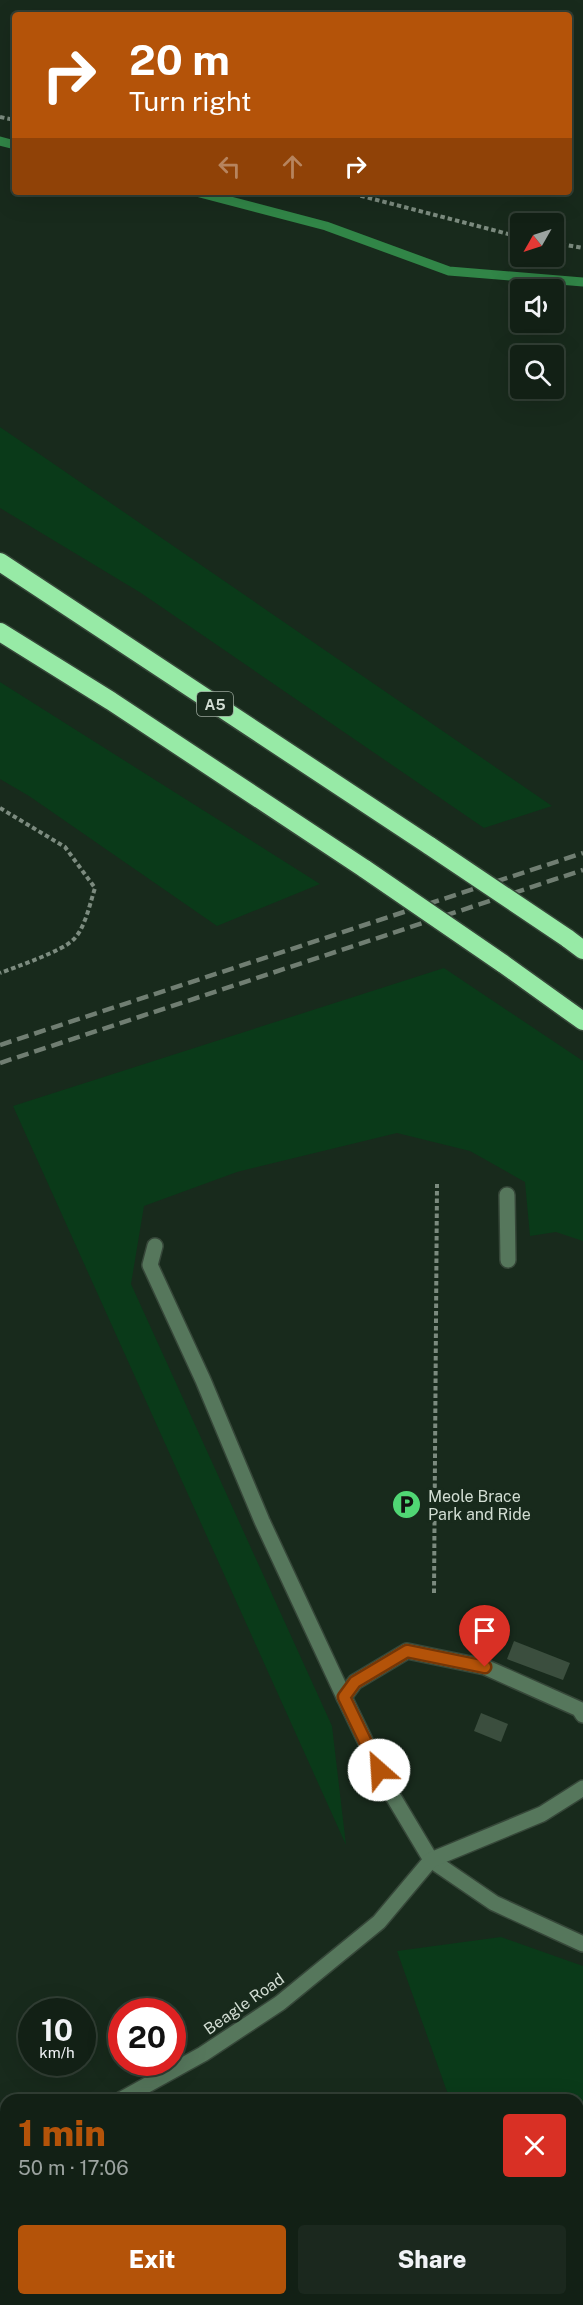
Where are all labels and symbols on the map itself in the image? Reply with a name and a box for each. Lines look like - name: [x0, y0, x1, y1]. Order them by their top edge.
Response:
- north arrow: [510, 213, 564, 267]
- road number: A5: [197, 692, 233, 716]
- place label: Meole Brace Park and Ride: [428, 1487, 531, 1524]
- parking icon: Meole Brace Park and Ride: [391, 1489, 423, 1521]
- pin: [459, 1605, 510, 1667]
- position arrow: [347, 1738, 411, 1802]
- street label: Beagle Road: [200, 1969, 288, 2039]
- speed limit sign: 20: [108, 1998, 186, 2076]

